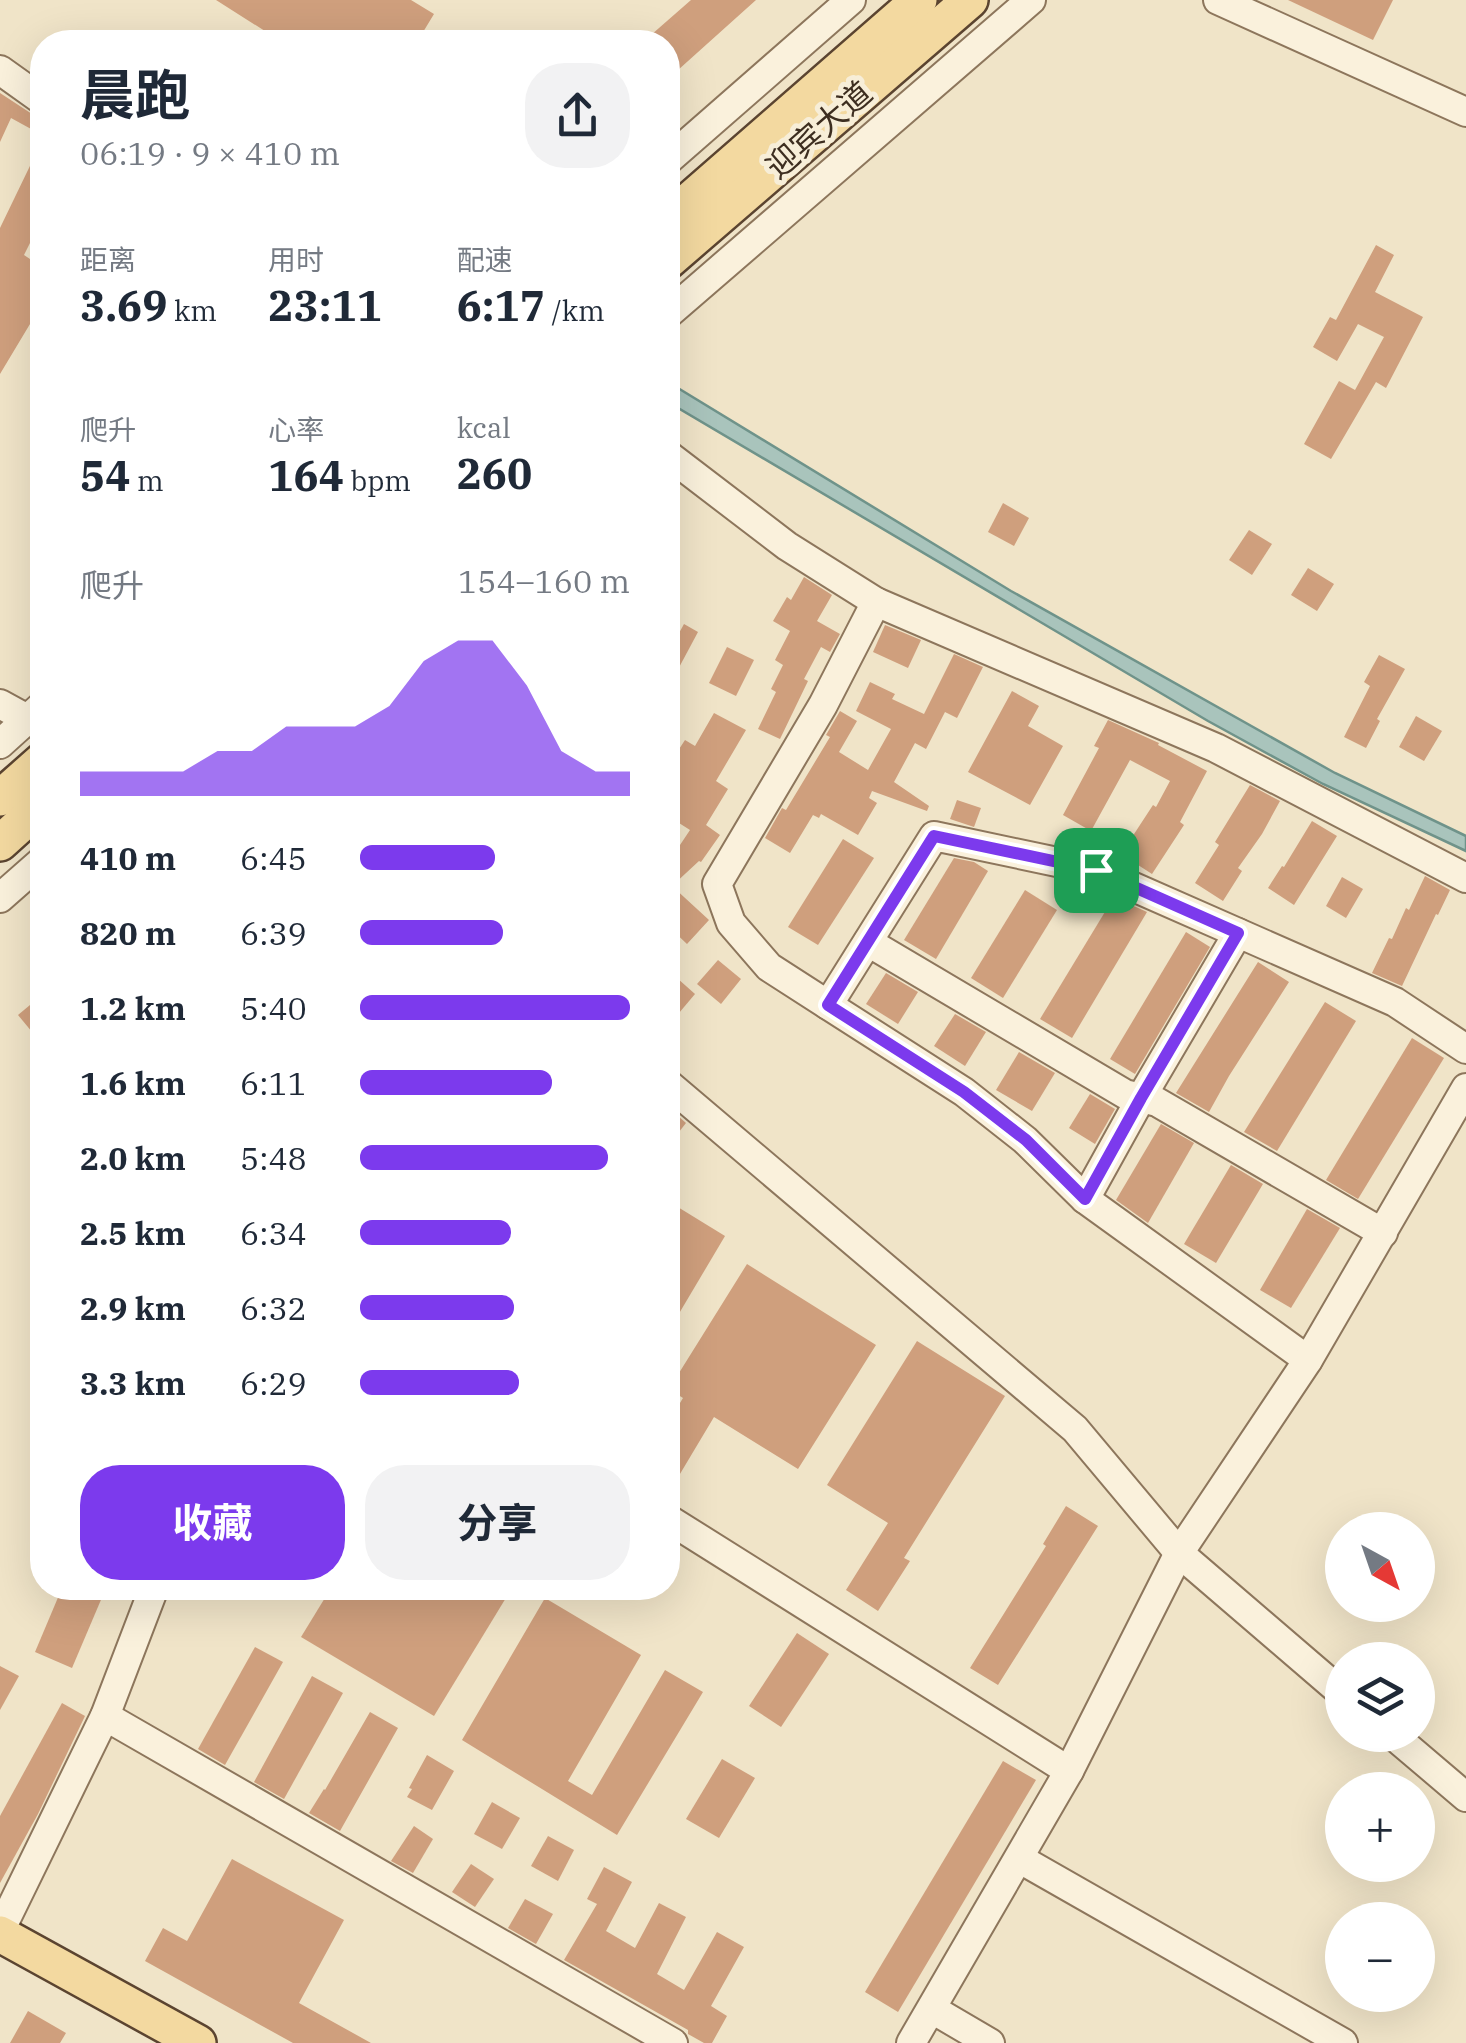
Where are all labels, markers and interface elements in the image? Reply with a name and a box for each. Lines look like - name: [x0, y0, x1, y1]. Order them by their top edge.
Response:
- text: 晨跑: [80, 59, 190, 130]
- button: share: [525, 63, 630, 168]
- street label: 迎宾大道: [756, 71, 880, 187]
- text: 06:19 · 9 × 410 m: [80, 132, 340, 174]
- text: 距离: [80, 241, 136, 278]
- text: 用时: [268, 241, 324, 278]
- text: 配速: [457, 241, 513, 278]
- text: 3.69: [80, 278, 167, 333]
- text: 23:11: [268, 278, 382, 333]
- text: 6:17: [457, 278, 545, 333]
- text: km: [167, 292, 217, 329]
- text: /km: [545, 292, 605, 329]
- text: kcal: [457, 409, 511, 446]
- text: 爬升: [80, 411, 136, 448]
- text: 心率: [268, 411, 324, 448]
- text: 260: [457, 446, 532, 501]
- text: 54: [80, 448, 130, 503]
- text: 164: [268, 448, 344, 503]
- text: m: [130, 462, 164, 499]
- text: bpm: [344, 462, 411, 499]
- text: 154–160 m: [458, 560, 630, 602]
- text: 爬升: [80, 564, 144, 606]
- pin: [1054, 828, 1139, 913]
- text: 410 m: [80, 837, 176, 879]
- text: 6:45: [240, 837, 307, 879]
- icon: arrive: [1069, 843, 1124, 898]
- text: 820 m: [80, 912, 176, 954]
- text: 6:39: [240, 912, 307, 954]
- text: 1.2 km: [80, 987, 186, 1029]
- text: 5:40: [240, 987, 307, 1029]
- text: 1.6 km: [80, 1062, 186, 1104]
- text: 6:11: [240, 1062, 307, 1104]
- text: 2.0 km: [80, 1137, 186, 1179]
- text: 5:48: [240, 1137, 307, 1179]
- text: 2.5 km: [80, 1212, 186, 1254]
- text: 6:34: [240, 1212, 307, 1254]
- text: 2.9 km: [80, 1287, 186, 1329]
- text: 6:32: [240, 1287, 307, 1329]
- text: 3.3 km: [80, 1362, 186, 1404]
- text: 6:29: [240, 1362, 307, 1404]
- button: 收藏: [80, 1465, 345, 1580]
- button: 分享: [365, 1465, 630, 1580]
- north arrow: [1325, 1512, 1435, 1622]
- map controls: [1325, 1512, 1435, 2012]
- button: layers: [1325, 1642, 1435, 1752]
- button: +: [1325, 1772, 1435, 1882]
- button: −: [1325, 1902, 1435, 2012]

